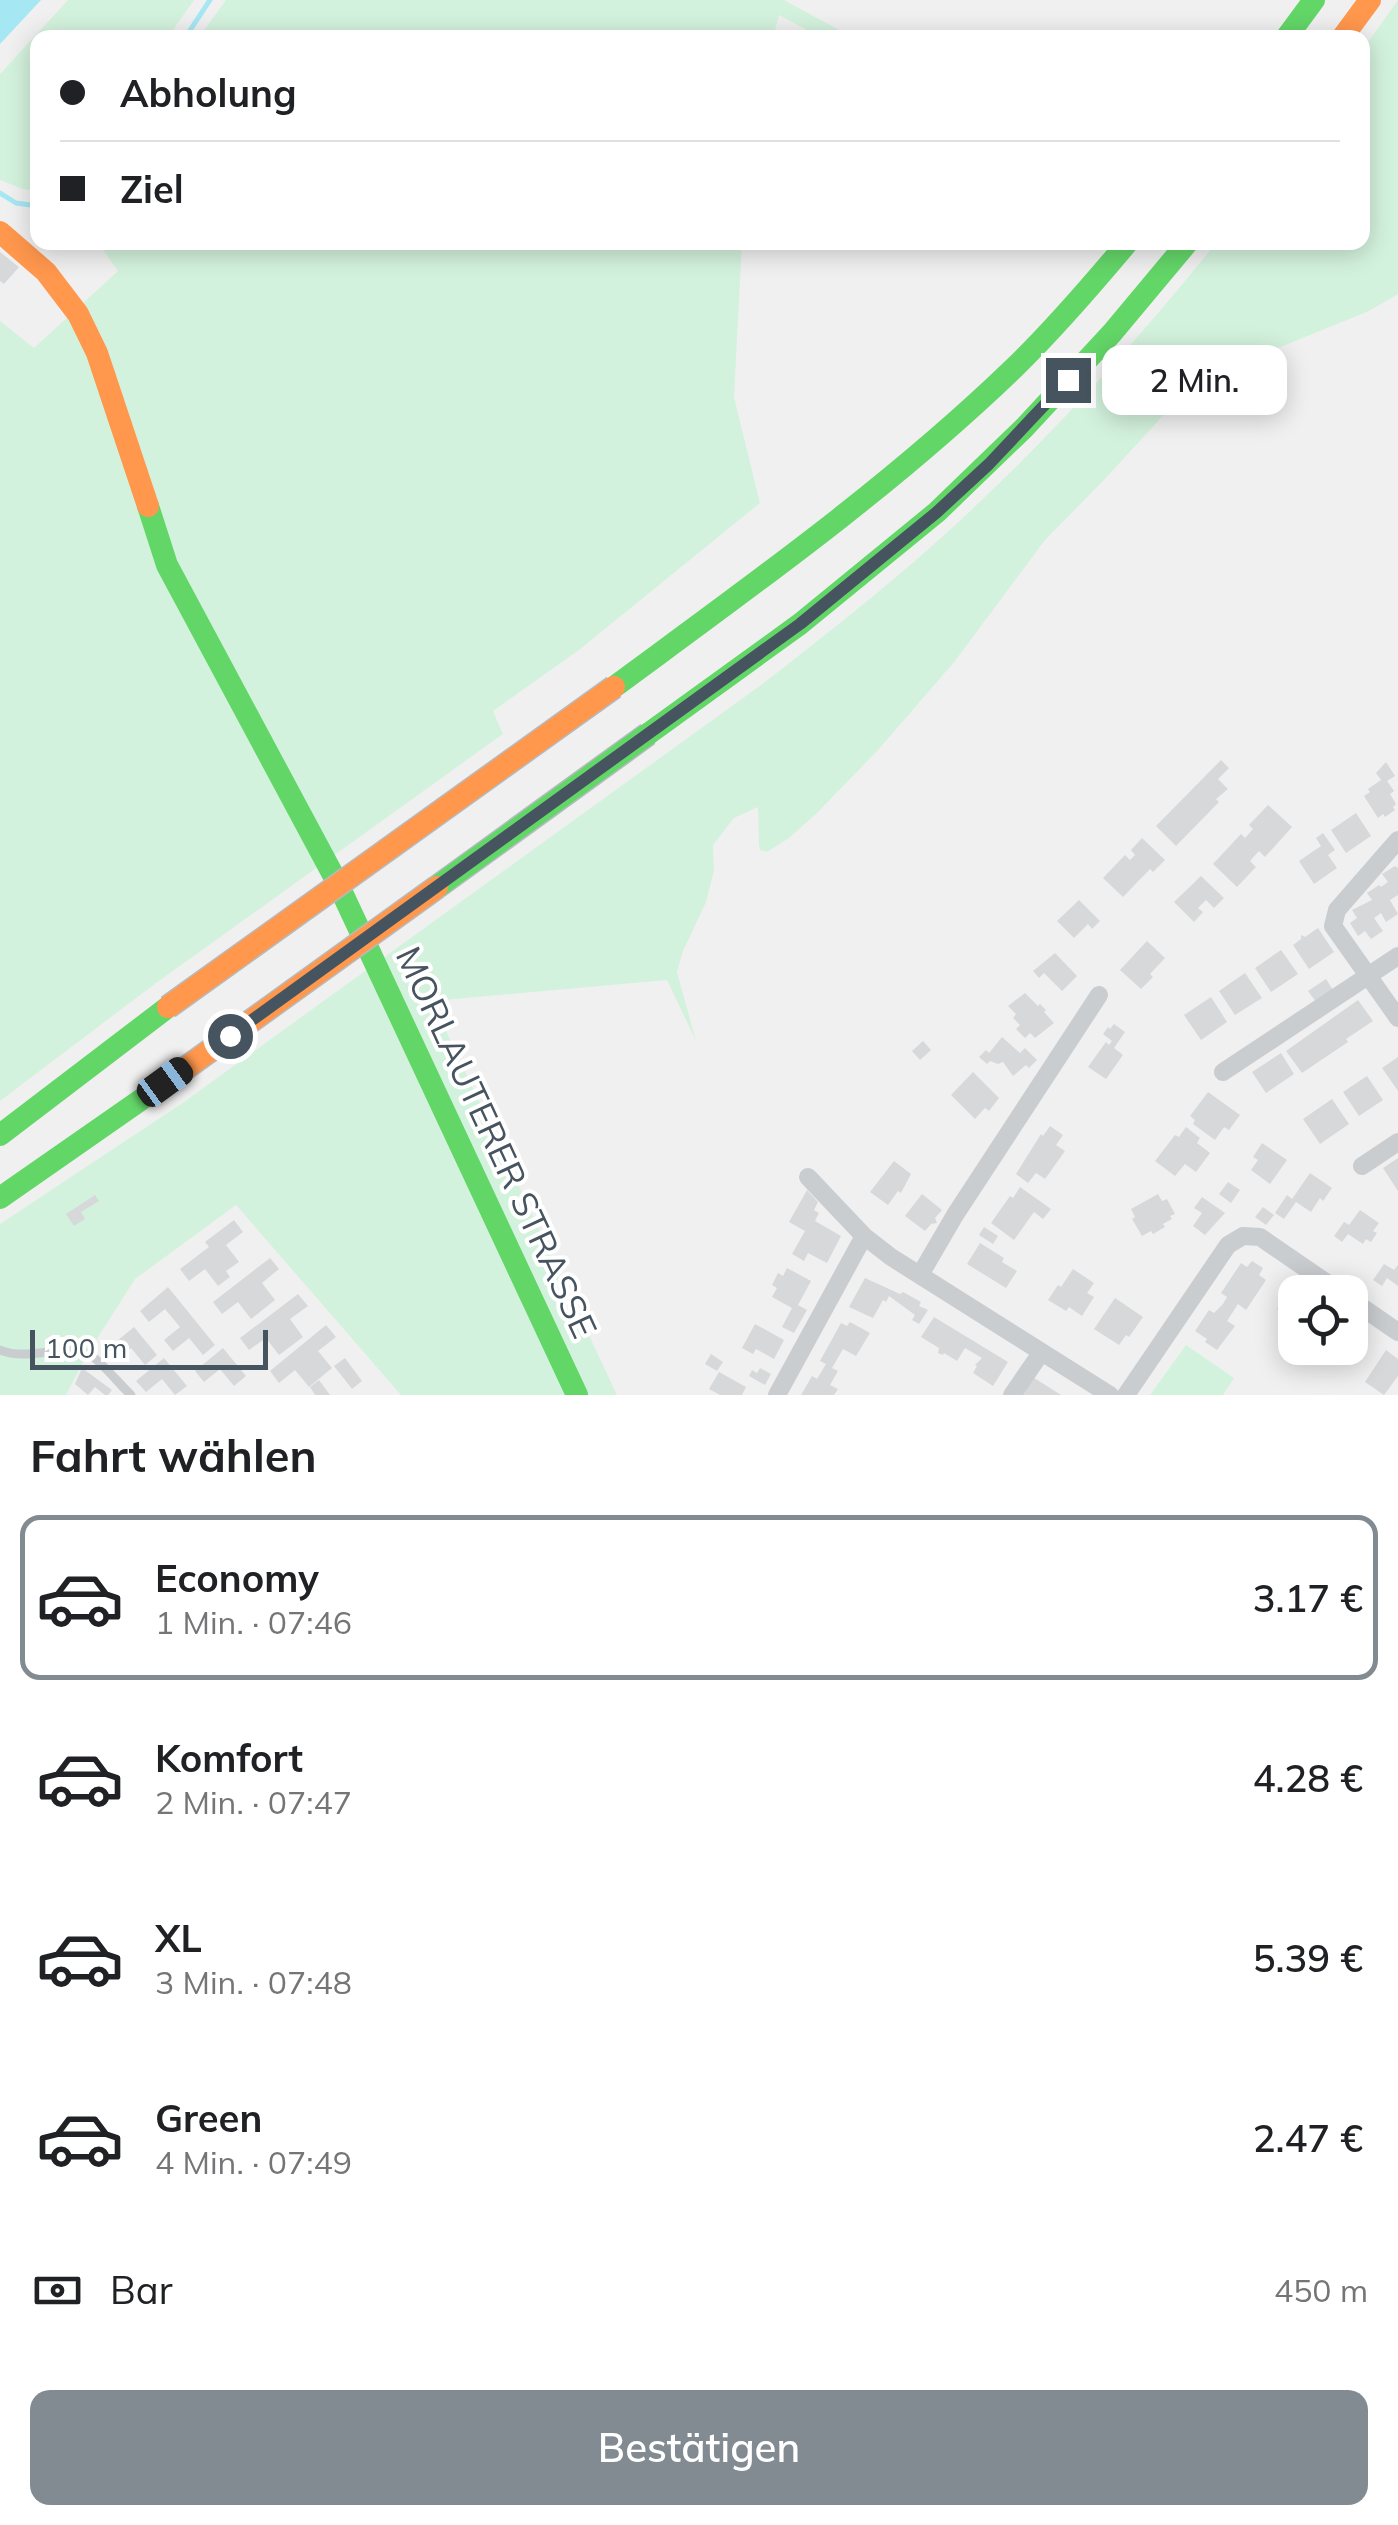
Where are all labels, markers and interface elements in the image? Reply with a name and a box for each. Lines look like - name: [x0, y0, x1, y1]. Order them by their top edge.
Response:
- text: Abholung: [120, 69, 297, 117]
- text: Ziel: [120, 165, 184, 213]
- callout: 2 Min.: [1103, 345, 1288, 415]
- route end: [1046, 358, 1091, 403]
- text: 2 Min.: [1150, 360, 1239, 400]
- street label: MORLAUTERER STRASSE: [387, 939, 607, 1345]
- route start: [208, 1014, 253, 1059]
- car: [132, 1052, 198, 1112]
- map controls: [1278, 1275, 1368, 1365]
- button: locate: [1278, 1275, 1368, 1365]
- scale bar: [30, 1325, 268, 1370]
- text: 100 m: [45, 1330, 127, 1365]
- text: Fahrt wählen: [30, 1427, 317, 1483]
- icon: car: [35, 1553, 125, 1643]
- text: Economy: [155, 1554, 319, 1602]
- text: 3.17 €: [1253, 1574, 1363, 1622]
- text: 1 Min. · 07:46: [155, 1602, 352, 1642]
- icon: car: [35, 1733, 125, 1823]
- text: Komfort: [155, 1734, 303, 1782]
- text: 4.28 €: [1253, 1754, 1363, 1802]
- text: 2 Min. · 07:47: [155, 1782, 352, 1822]
- icon: car: [35, 1913, 125, 2003]
- text: XL: [155, 1914, 202, 1962]
- text: 5.39 €: [1253, 1934, 1363, 1982]
- text: 3 Min. · 07:48: [155, 1962, 352, 2002]
- icon: car: [35, 2093, 125, 2183]
- text: Green: [155, 2094, 262, 2142]
- text: 2.47 €: [1253, 2114, 1363, 2162]
- text: 4 Min. · 07:49: [155, 2142, 352, 2182]
- icon: cash: [30, 2263, 85, 2318]
- text: Bar: [110, 2266, 172, 2314]
- text: 450 m: [1274, 2270, 1368, 2310]
- button: Bestätigen: [30, 2390, 1368, 2505]

